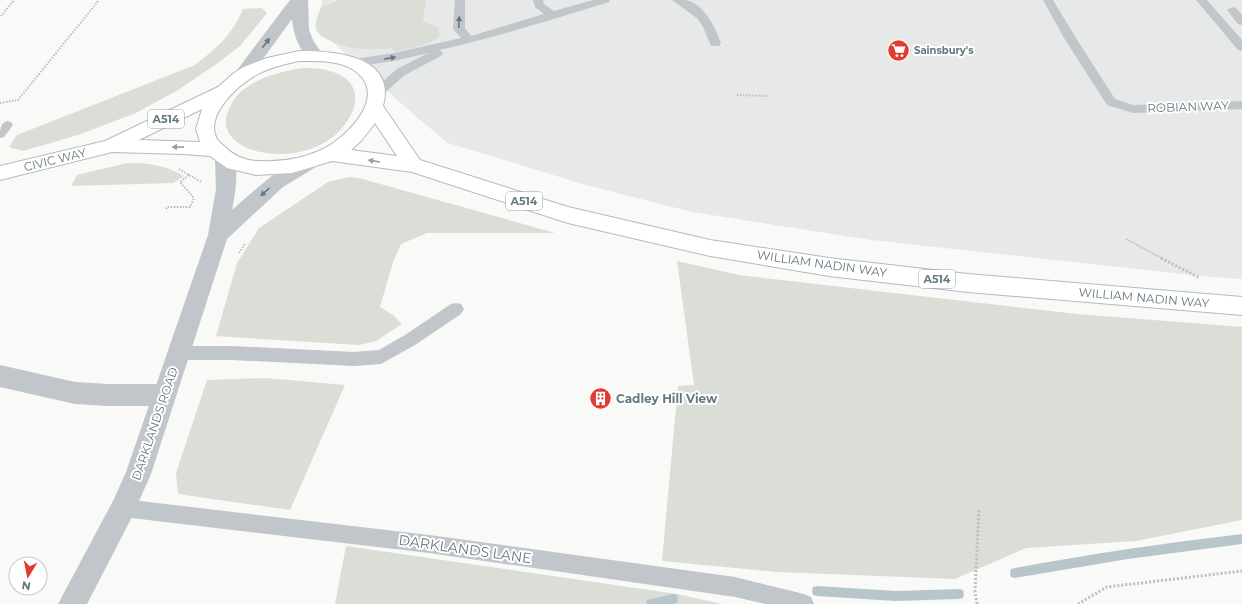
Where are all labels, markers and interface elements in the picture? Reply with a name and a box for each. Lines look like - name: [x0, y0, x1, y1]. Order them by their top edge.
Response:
- one-way arrow: [456, 16, 463, 28]
- one-way arrow: [262, 37, 270, 48]
- supermarket icon: Sainsbury's: [886, 37, 912, 63]
- place label: Sainsbury's: [914, 44, 974, 57]
- one-way arrow: [384, 55, 396, 61]
- street label: ROBIAN WAY: [1147, 98, 1229, 115]
- road number: A514: [148, 110, 184, 128]
- street label: CIVIC WAY: [22, 144, 88, 175]
- one-way arrow: [171, 144, 184, 150]
- one-way arrow: [368, 158, 380, 164]
- one-way arrow: [260, 187, 271, 196]
- road number: A514: [506, 192, 542, 210]
- street label: WILLIAM NADIN WAY: [756, 247, 888, 280]
- road number: A514: [919, 270, 955, 288]
- street label: WILLIAM NADIN WAY: [1078, 284, 1210, 311]
- street label: DARKLANDS ROAD: [128, 365, 181, 482]
- building icon: Cadley Hill View: [587, 386, 613, 412]
- place label: Cadley Hill View: [616, 391, 718, 406]
- street label: DARKLANDS LANE: [397, 531, 533, 567]
- north arrow: [8, 556, 48, 596]
- text: N: [21, 578, 32, 594]

